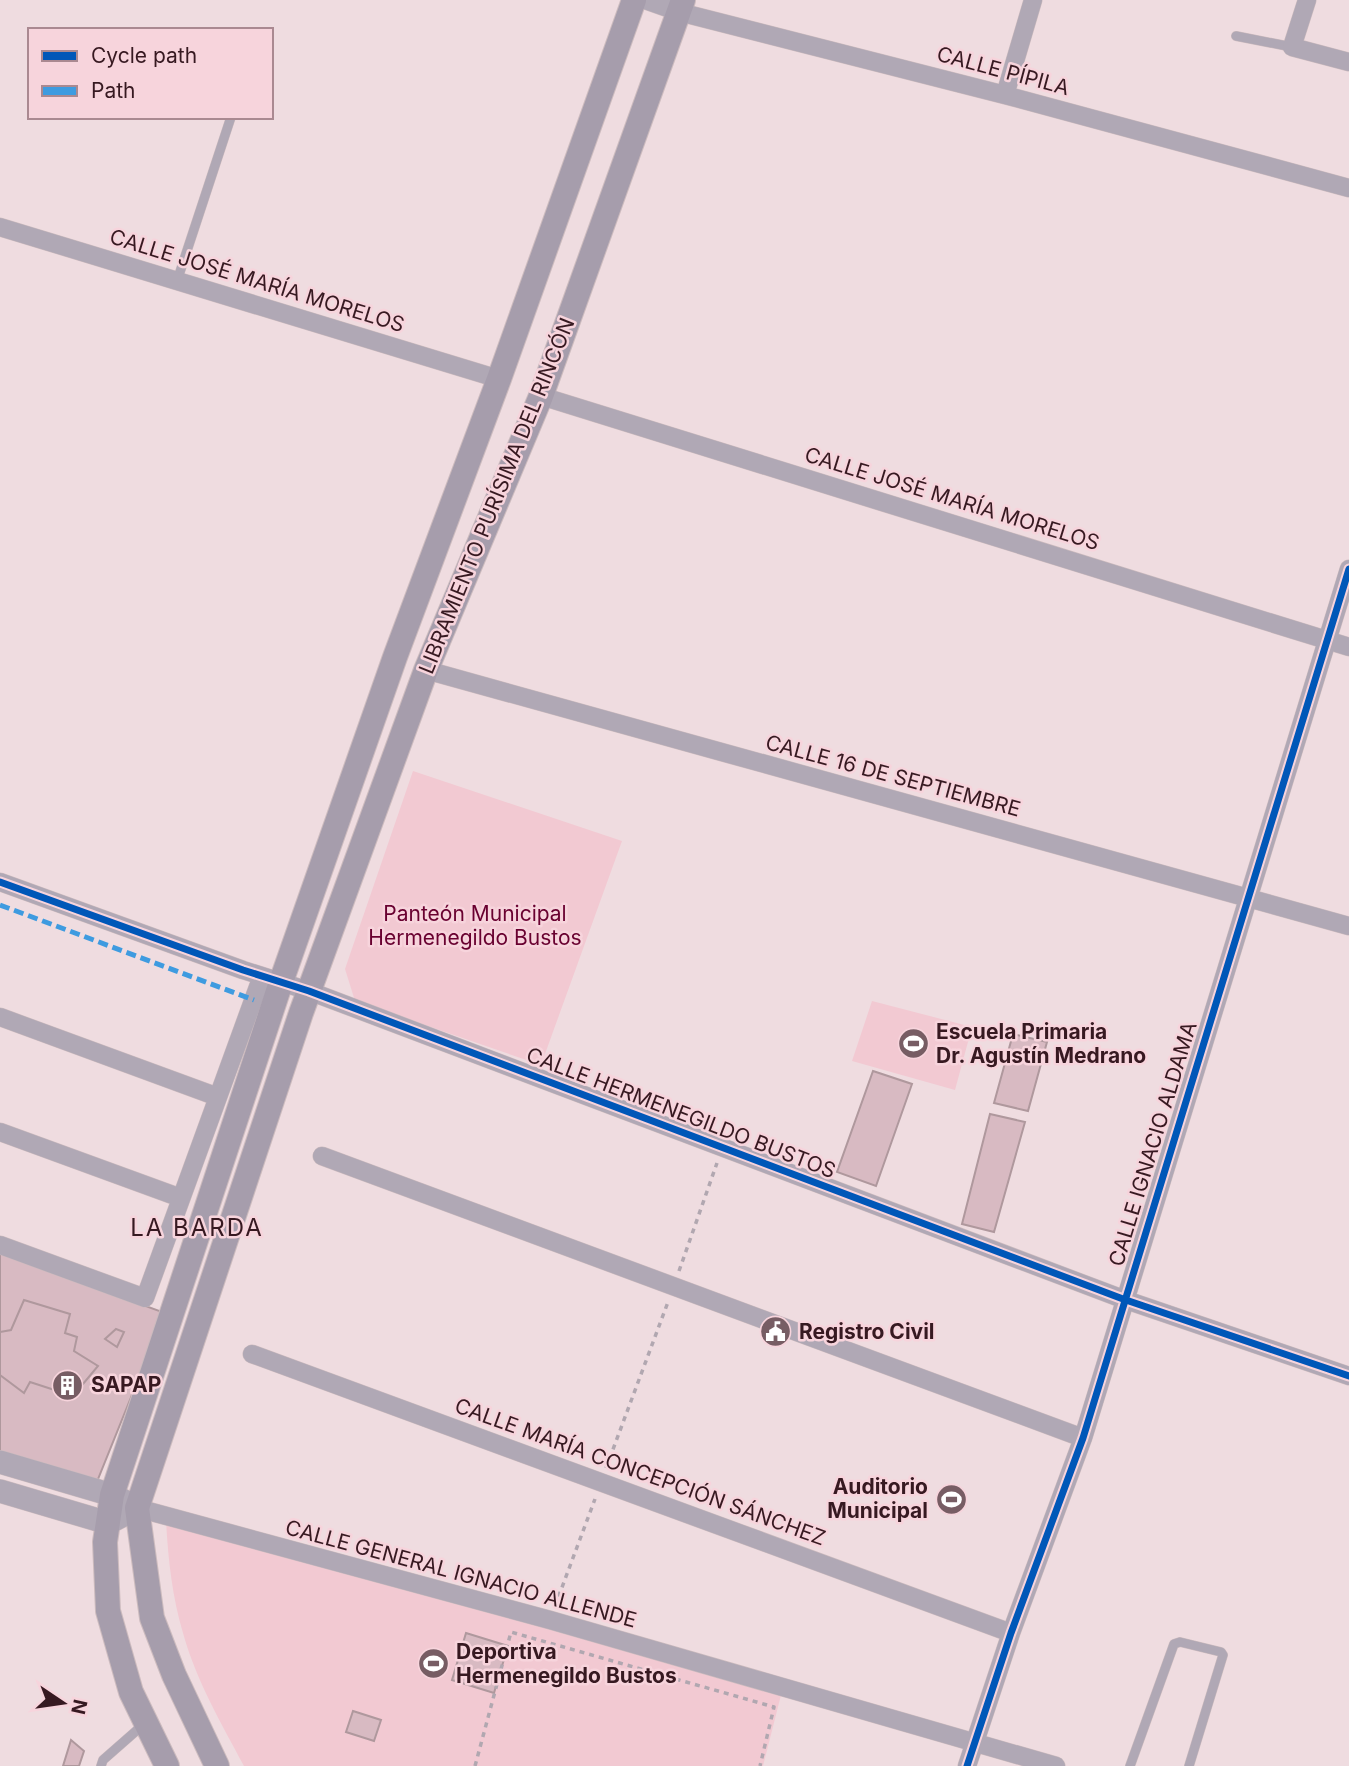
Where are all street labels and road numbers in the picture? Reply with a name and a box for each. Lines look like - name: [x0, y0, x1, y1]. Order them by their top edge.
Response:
- street label: CALLE PÍPILA: [934, 40, 1072, 100]
- street label: CALLE JOSÉ MARÍA MORELOS: [107, 223, 408, 337]
- street label: LIBRAMIENTO PURÍSIMA DEL RINCÓN: [413, 314, 580, 677]
- street label: CALLE JOSÉ MARÍA MORELOS: [802, 441, 1103, 555]
- street label: CALLE 16 DE SEPTIEMBRE: [763, 729, 1023, 822]
- street label: CALLE IGNACIO ALDAMA: [1103, 1019, 1202, 1269]
- street label: CALLE HERMENEGILDO BUSTOS: [523, 1042, 839, 1183]
- street label: CALLE MARÍA CONCEPCIÓN SÁNCHEZ: [451, 1392, 829, 1550]
- street label: CALLE GENERAL IGNACIO ALLENDE: [283, 1515, 639, 1633]

